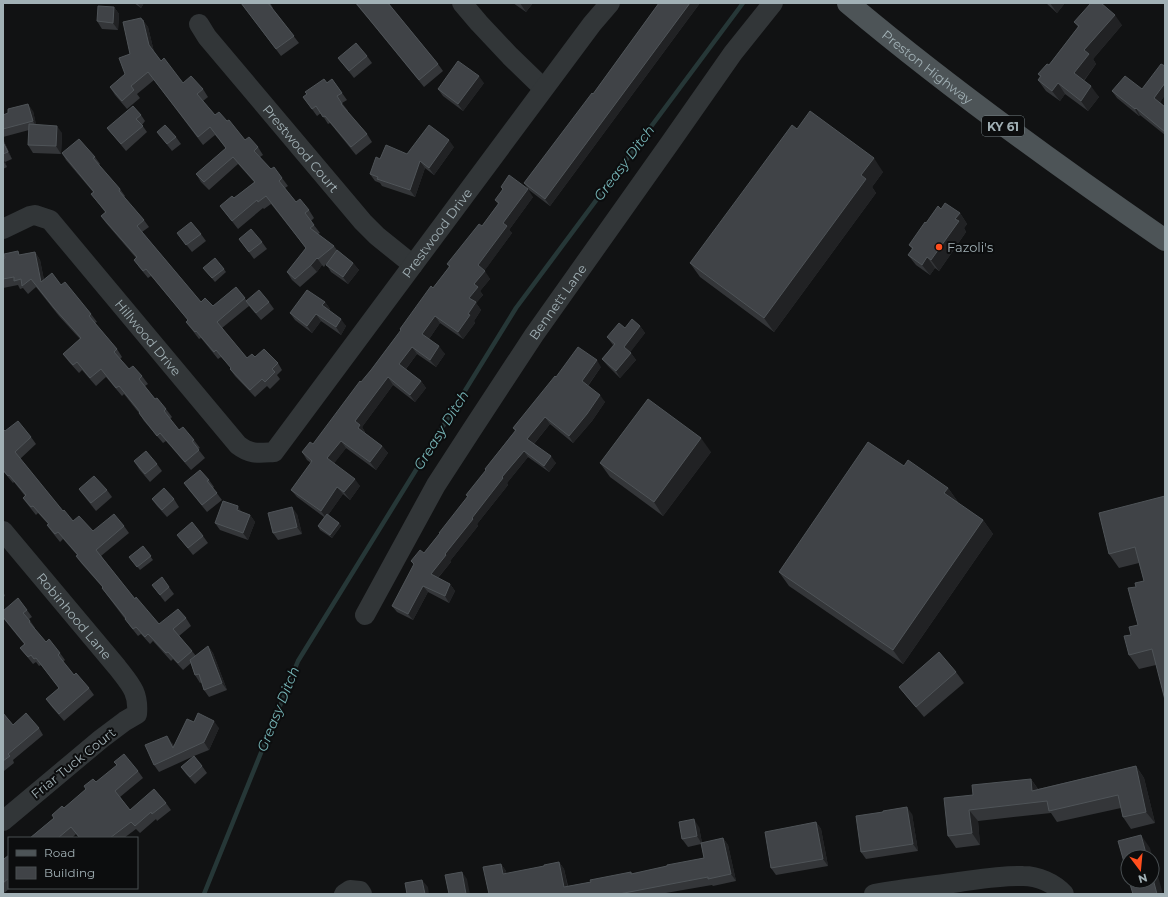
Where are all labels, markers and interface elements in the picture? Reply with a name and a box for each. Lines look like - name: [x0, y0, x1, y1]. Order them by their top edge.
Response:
- street label: Preston Highway: [879, 26, 977, 108]
- street label: Prestwood Court: [259, 101, 342, 196]
- road number: KY 61: [982, 116, 1024, 136]
- water label: Greasy Ditch: [590, 122, 658, 204]
- street label: Prestwood Drive: [398, 185, 475, 281]
- place label: Fazoli's: [947, 239, 993, 255]
- marker: Fazoli's: [934, 242, 944, 252]
- street label: Bennett Lane: [525, 261, 590, 343]
- street label: Hillwood Drive: [112, 296, 185, 379]
- water label: Greasy Ditch: [409, 387, 473, 473]
- street label: Robinhood Lane: [33, 570, 115, 663]
- water label: Greasy Ditch: [253, 664, 303, 754]
- street label: Friar Tuck Court: [28, 724, 118, 802]
- legend: [8, 837, 138, 889]
- text: Road: [44, 845, 75, 860]
- north arrow: [1120, 849, 1160, 889]
- text: Building: [44, 865, 95, 880]
- text: N: [1137, 871, 1149, 887]

